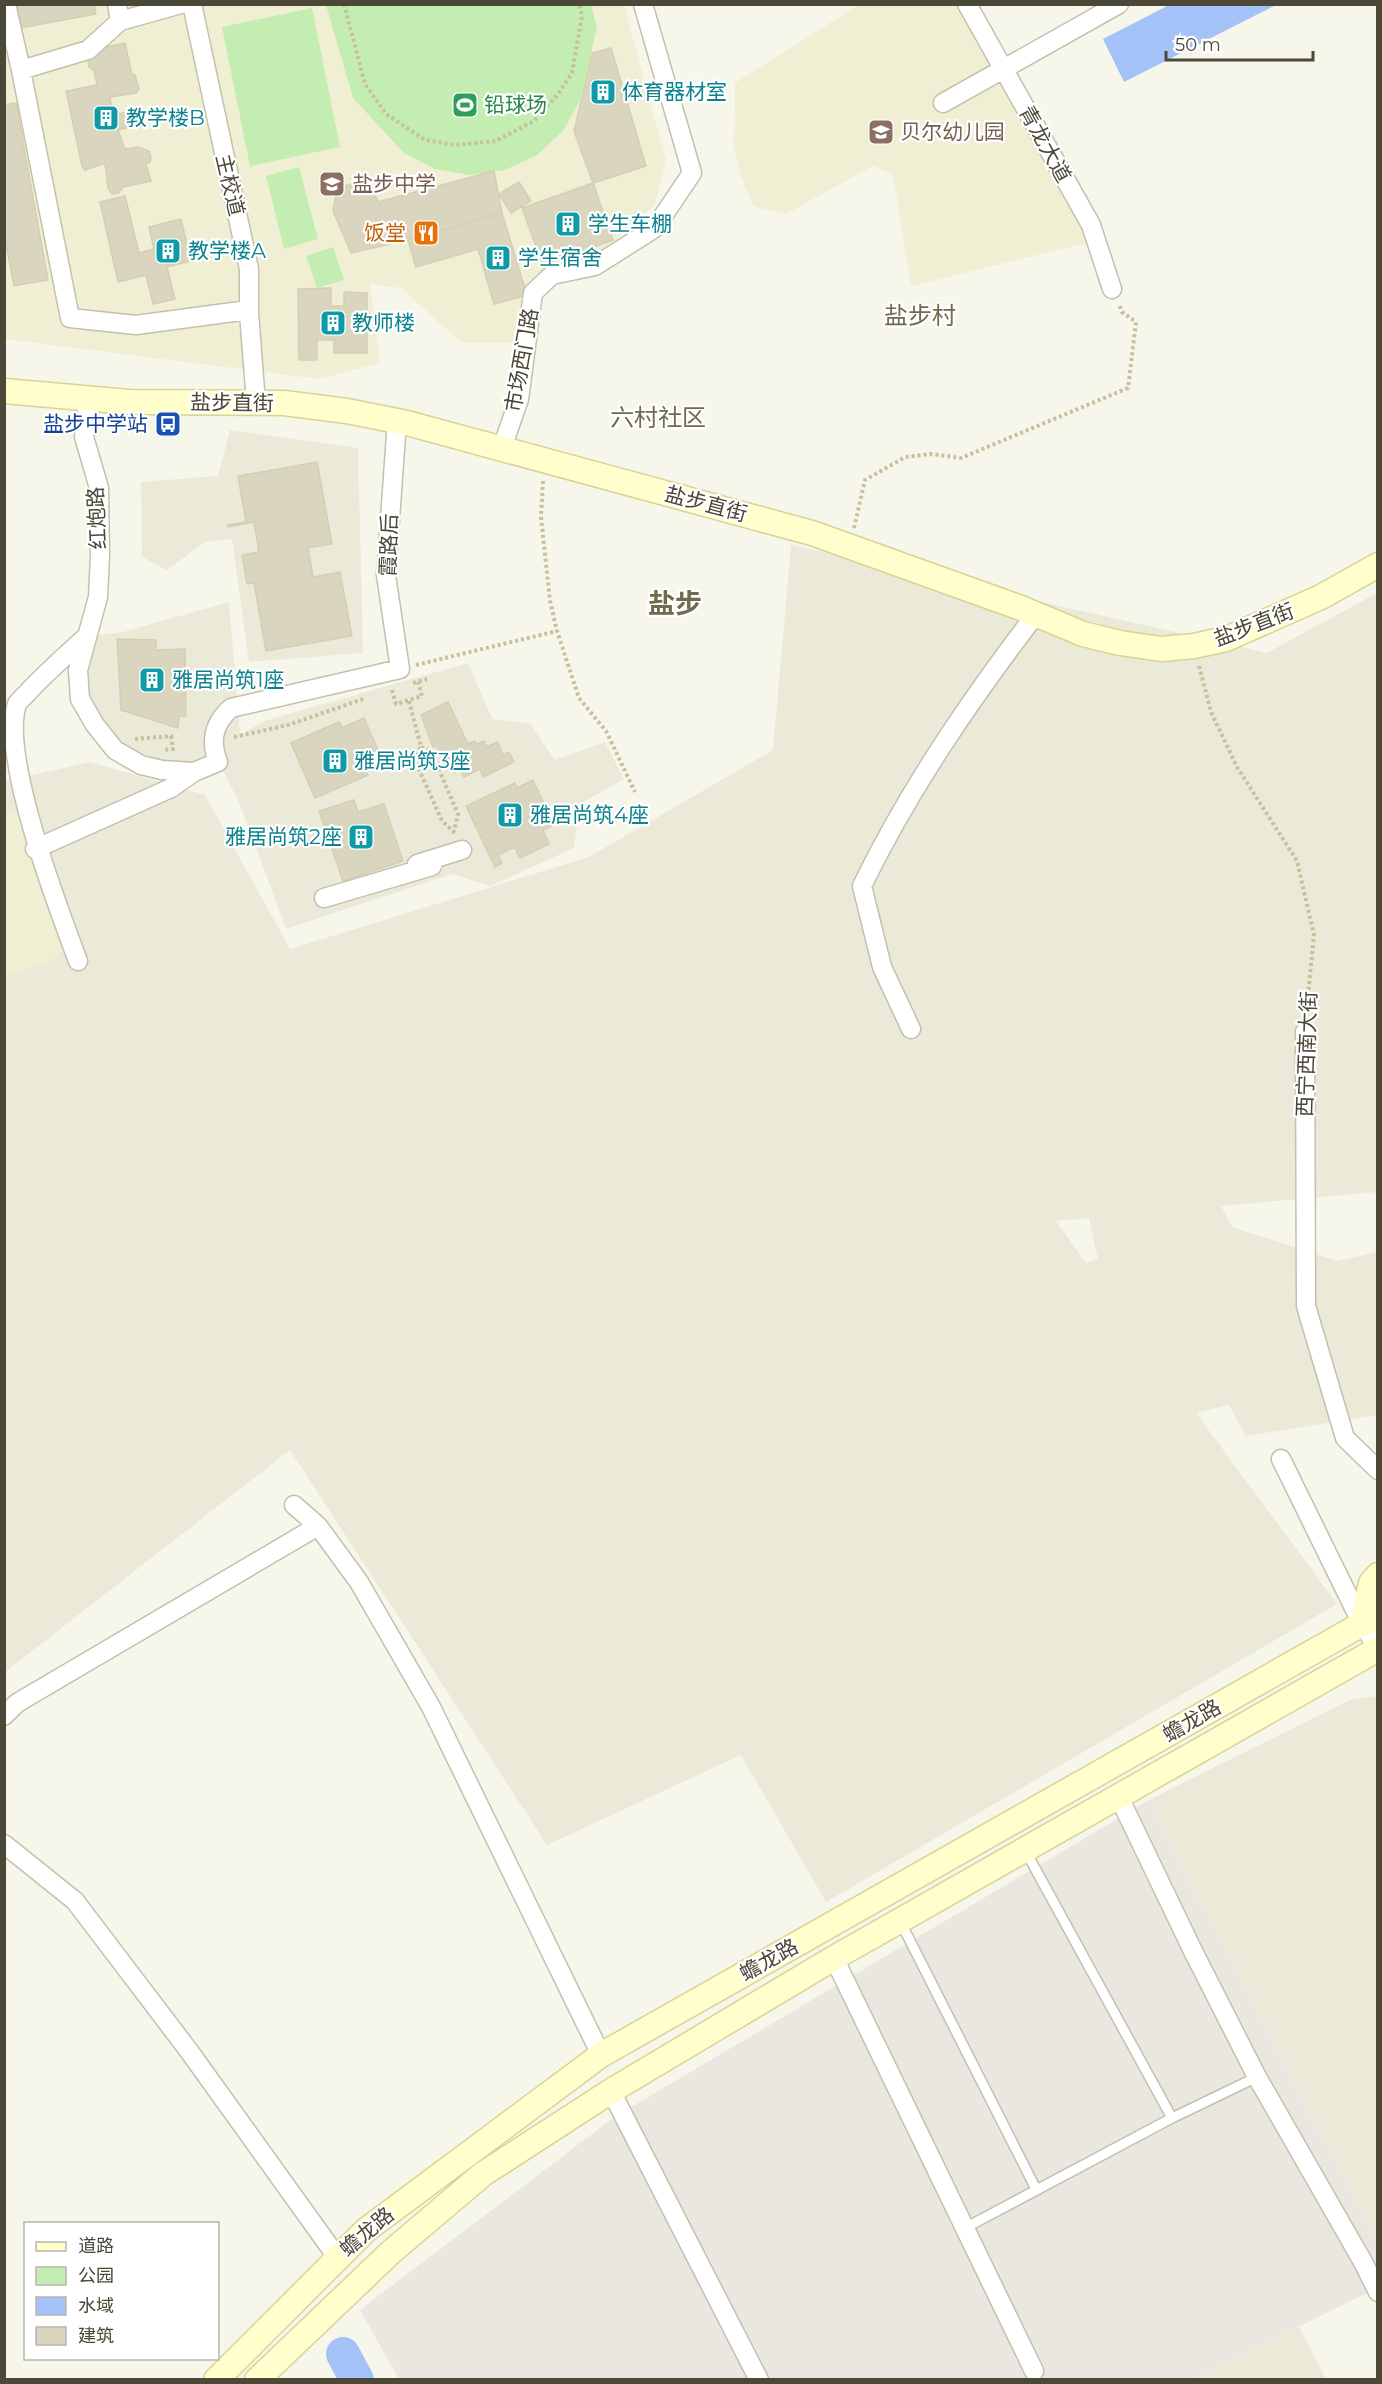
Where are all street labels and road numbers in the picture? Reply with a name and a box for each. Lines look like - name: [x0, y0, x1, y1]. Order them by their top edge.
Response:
- street label: 青龙大道: [1014, 101, 1077, 187]
- street label: 主校道: [211, 151, 250, 218]
- street label: 市场西门路: [500, 306, 543, 414]
- street label: 盐步直街: [190, 389, 274, 416]
- street label: 盐步直街: [662, 481, 750, 526]
- street label: 红炮路: [82, 486, 111, 550]
- street label: 霞路后: [375, 513, 402, 577]
- street label: 盐步直街: [1210, 598, 1298, 651]
- street label: 西宁西南大街: [1292, 991, 1321, 1117]
- street label: 蟾龙路: [1158, 1694, 1225, 1747]
- street label: 蟾龙路: [735, 1933, 802, 1986]
- street label: 蟾龙路: [335, 2202, 399, 2261]

